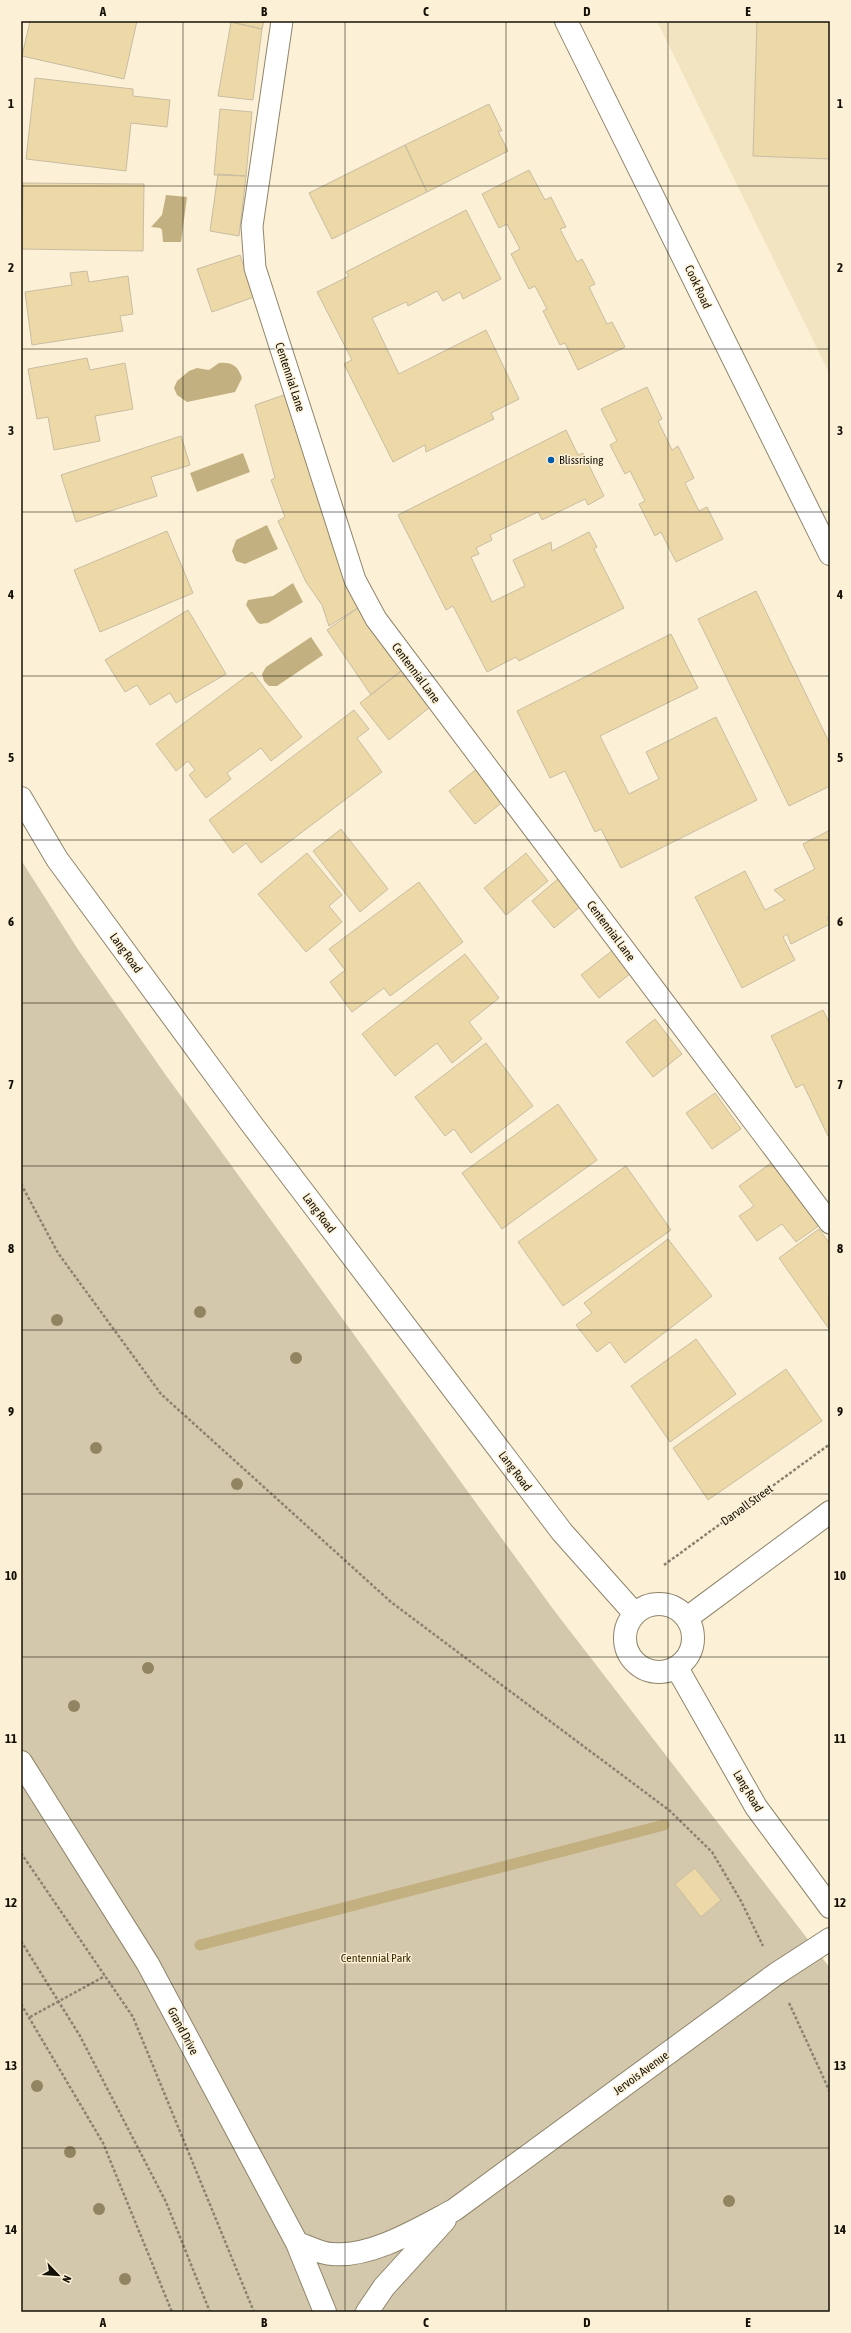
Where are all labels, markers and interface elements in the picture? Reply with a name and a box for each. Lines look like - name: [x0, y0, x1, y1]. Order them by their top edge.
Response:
- text: A: [99, 4, 107, 19]
- text: B: [261, 4, 268, 19]
- text: C: [423, 4, 429, 19]
- text: D: [583, 4, 591, 19]
- text: E: [745, 4, 751, 19]
- text: 1: [8, 96, 14, 111]
- text: 1: [837, 96, 843, 111]
- text: 2: [8, 260, 14, 275]
- text: 2: [837, 260, 843, 275]
- street label: Cook Road: [682, 263, 714, 311]
- street label: Centennial Lane: [272, 341, 308, 413]
- text: 3: [8, 423, 14, 438]
- text: 3: [837, 423, 843, 438]
- place label: Blissrising: [559, 453, 604, 467]
- marker: Blissrising: [546, 455, 556, 465]
- text: 4: [7, 587, 14, 602]
- text: 4: [836, 587, 843, 602]
- street label: Centennial Lane: [389, 640, 443, 706]
- text: 5: [8, 750, 14, 765]
- text: 5: [837, 750, 843, 765]
- street label: Centennial Lane: [584, 898, 638, 964]
- text: 6: [8, 914, 14, 929]
- text: 6: [837, 914, 843, 929]
- street label: Lang Road: [107, 930, 145, 976]
- text: 7: [8, 1077, 14, 1092]
- text: 7: [837, 1077, 843, 1092]
- street label: Lang Road: [300, 1191, 338, 1235]
- text: 8: [8, 1241, 14, 1256]
- text: 8: [837, 1241, 843, 1256]
- text: 9: [8, 1404, 14, 1419]
- text: 9: [837, 1404, 843, 1419]
- street label: Lang Road: [496, 1449, 534, 1493]
- street label: Darvall Street: [718, 1481, 776, 1528]
- text: 10: [5, 1568, 17, 1583]
- text: 10: [834, 1568, 846, 1583]
- text: 11: [5, 1731, 17, 1746]
- text: 11: [834, 1731, 846, 1746]
- street label: Lang Road: [730, 1768, 766, 1814]
- text: 12: [5, 1895, 17, 1910]
- text: 12: [834, 1895, 846, 1910]
- park label: Centennial Park: [341, 1951, 412, 1965]
- street label: Grand Drive: [165, 2005, 201, 2057]
- street label: Jervois Avenue: [611, 2048, 671, 2098]
- text: 13: [5, 2058, 17, 2073]
- text: 13: [834, 2058, 846, 2073]
- text: 14: [5, 2222, 17, 2237]
- text: 14: [834, 2222, 846, 2237]
- north arrow: [38, 2255, 78, 2295]
- text: N: [60, 2274, 74, 2285]
- text: A: [99, 2315, 107, 2330]
- text: B: [261, 2315, 268, 2330]
- text: C: [423, 2315, 429, 2330]
- text: D: [583, 2315, 591, 2330]
- text: E: [745, 2315, 751, 2330]

